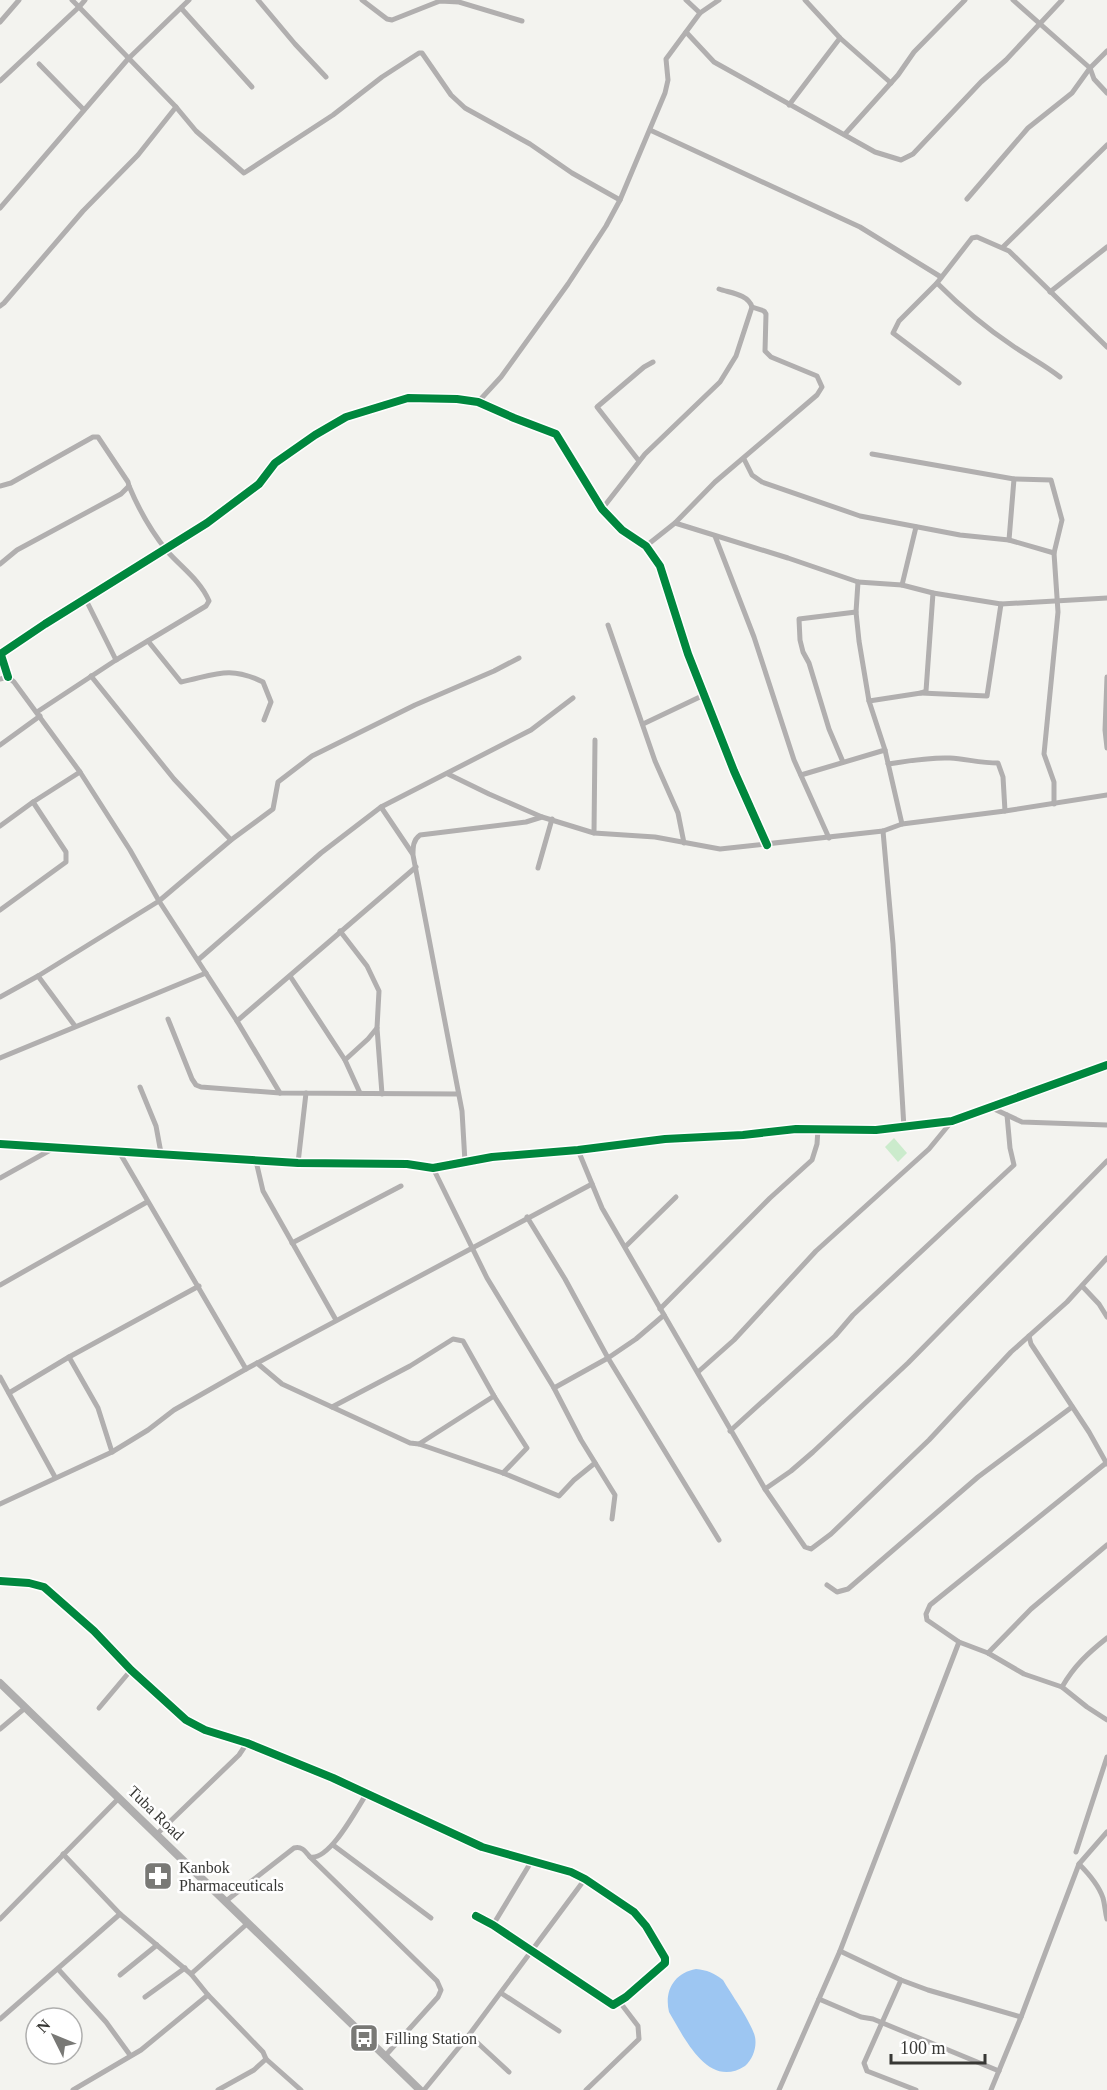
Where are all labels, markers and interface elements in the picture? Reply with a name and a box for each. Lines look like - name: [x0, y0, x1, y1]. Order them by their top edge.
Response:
- street label: Tuba Road: [125, 1783, 187, 1843]
- place label: Kanbok Pharmaceuticals: [179, 1859, 284, 1894]
- pharmacy icon: Kanbok Pharmaceuticals: [142, 1860, 174, 1892]
- north arrow: [24, 2006, 84, 2066]
- text: N: [33, 2016, 54, 2036]
- bus stop icon: Filling Station: [348, 2022, 380, 2054]
- scale bar: [891, 2027, 986, 2065]
- place label: Filling Station: [385, 2030, 477, 2048]
- text: 100 m: [900, 2038, 946, 2058]

